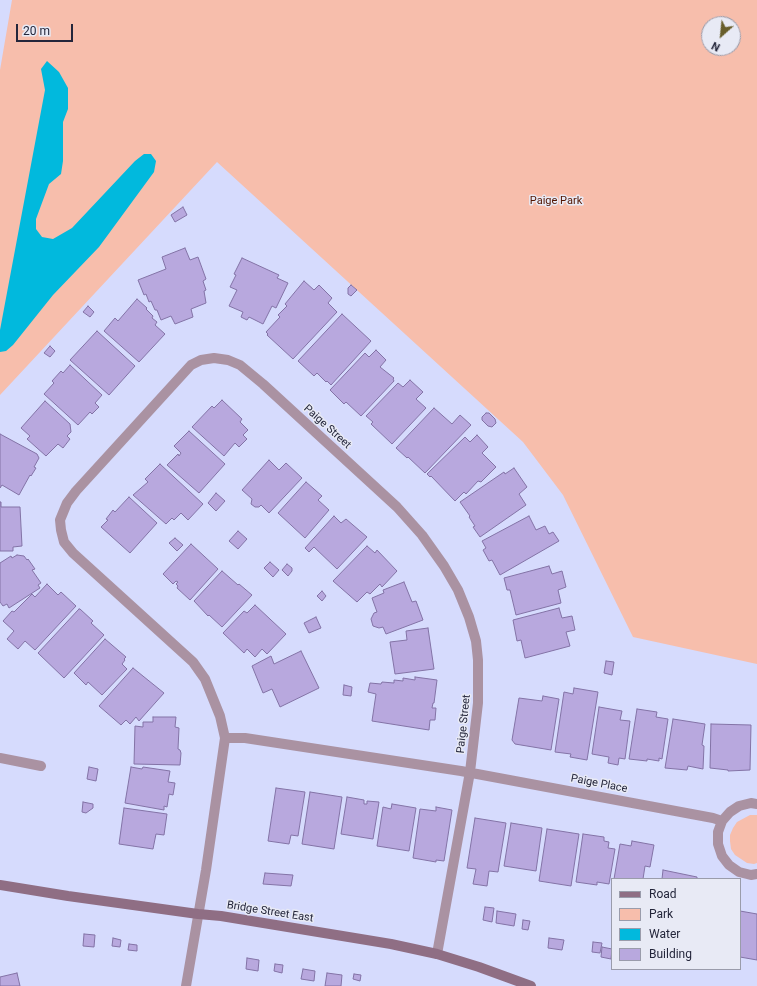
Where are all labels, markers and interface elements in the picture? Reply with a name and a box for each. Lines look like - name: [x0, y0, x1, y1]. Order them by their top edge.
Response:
- scale bar: [18, 16, 75, 42]
- north arrow: [701, 16, 741, 56]
- text: 20 m: [23, 24, 50, 38]
- text: N: [709, 39, 722, 54]
- park label: Paige Park: [530, 194, 582, 208]
- street label: Paige Street: [301, 402, 353, 452]
- street label: Paige Street: [454, 694, 474, 754]
- street label: Paige Place: [570, 772, 628, 796]
- legend: [611, 878, 741, 970]
- text: Road: [649, 887, 677, 901]
- street label: Bridge Street East: [226, 899, 314, 925]
- text: Park: [649, 907, 673, 921]
- text: Water: [649, 927, 680, 941]
- text: Building: [649, 947, 692, 961]

